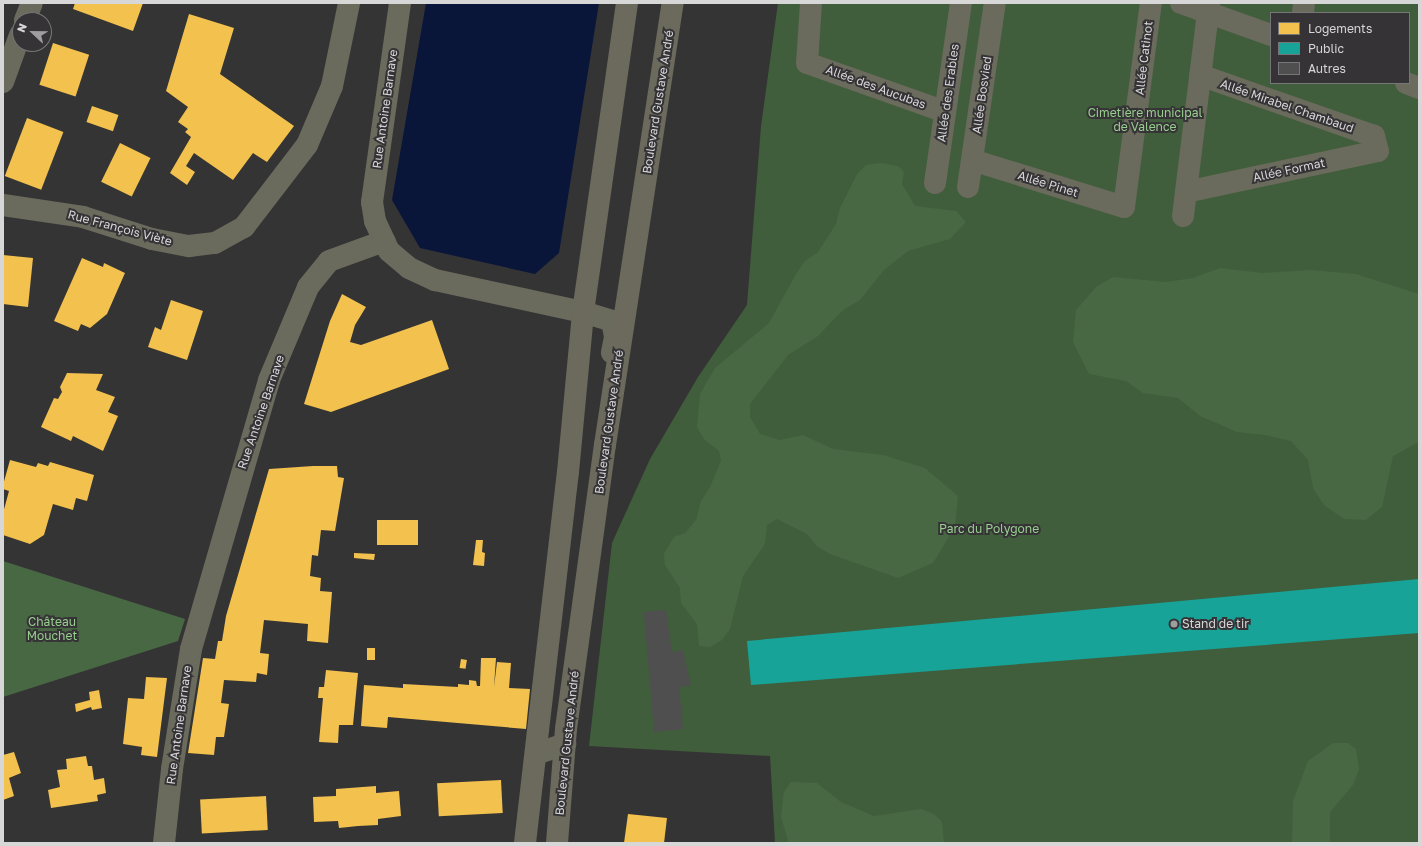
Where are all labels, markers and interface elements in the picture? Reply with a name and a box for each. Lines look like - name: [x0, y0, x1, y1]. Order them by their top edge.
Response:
- north arrow: [12, 12, 52, 52]
- legend: [1270, 12, 1410, 84]
- street label: Allée Catinot: [1132, 20, 1156, 96]
- text: N: [14, 21, 29, 34]
- text: Logements: [1308, 21, 1372, 36]
- street label: Boulevard Gustave André: [640, 29, 676, 175]
- text: Public: [1308, 41, 1344, 56]
- street label: Allée des Erables: [934, 43, 962, 143]
- street label: Rue Antoine Barnave: [370, 49, 400, 169]
- street label: Allée Bosvied: [969, 55, 995, 135]
- text: Autres: [1308, 61, 1346, 76]
- street label: Allée des Aucubas: [824, 62, 928, 112]
- street label: Allée Mirabel Chambaud: [1218, 76, 1356, 136]
- park label: Cimetière municipal de Valence: [1088, 106, 1202, 134]
- street label: Allée Format: [1252, 155, 1326, 185]
- street label: Allée Pinet: [1016, 168, 1080, 200]
- street label: Rue François Viète: [66, 207, 174, 249]
- street label: Boulevard Gustave André: [592, 349, 626, 495]
- street label: Rue Antoine Barnave: [235, 353, 287, 471]
- park label: Parc du Polygone: [939, 522, 1039, 536]
- park label: Château Mouchet: [27, 615, 77, 643]
- place label: Stand de tir: [1182, 617, 1249, 631]
- marker: Stand de tir: [1169, 619, 1179, 629]
- street label: Rue Antoine Barnave: [164, 665, 194, 785]
- street label: Boulevard Gustave André: [552, 670, 582, 816]

